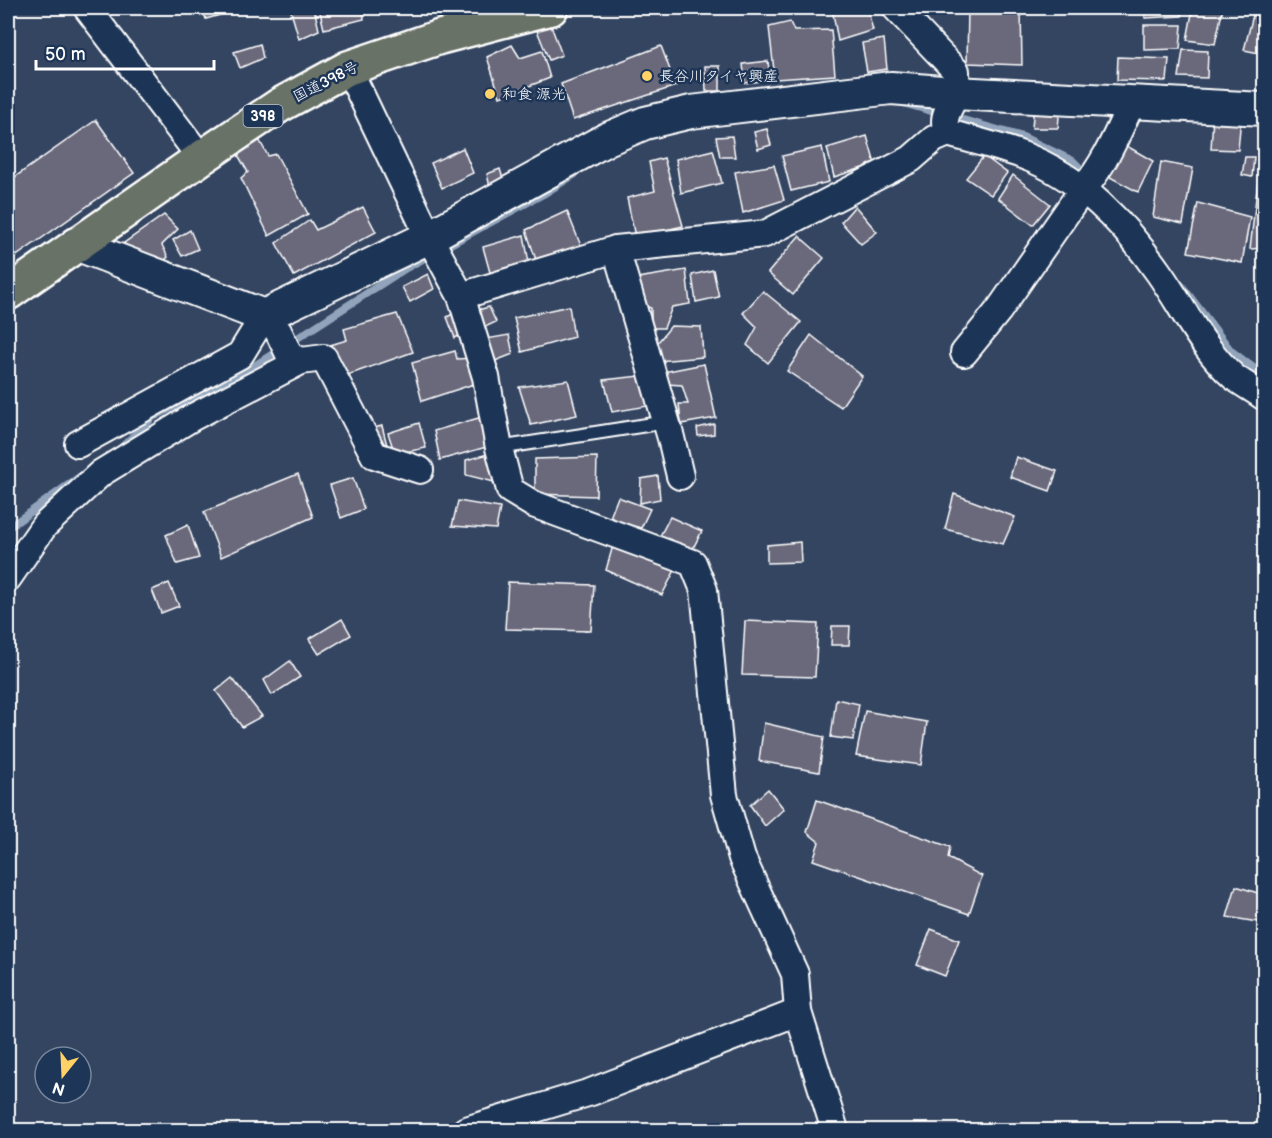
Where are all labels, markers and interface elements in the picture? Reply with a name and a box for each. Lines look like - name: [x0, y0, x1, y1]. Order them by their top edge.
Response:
- scale bar: [36, 33, 214, 71]
- text: 50 m: [45, 44, 86, 65]
- street label: 国道398号: [290, 57, 362, 107]
- place label: 長谷川タイヤ興産: [659, 67, 778, 86]
- marker: 長谷川タイヤ興産: [640, 69, 654, 83]
- place label: 和食 源光: [502, 85, 566, 104]
- marker: 和食 源光: [483, 87, 497, 101]
- road number: 398: [244, 105, 282, 127]
- north arrow: [33, 1045, 93, 1105]
- text: N: [50, 1077, 67, 1099]

